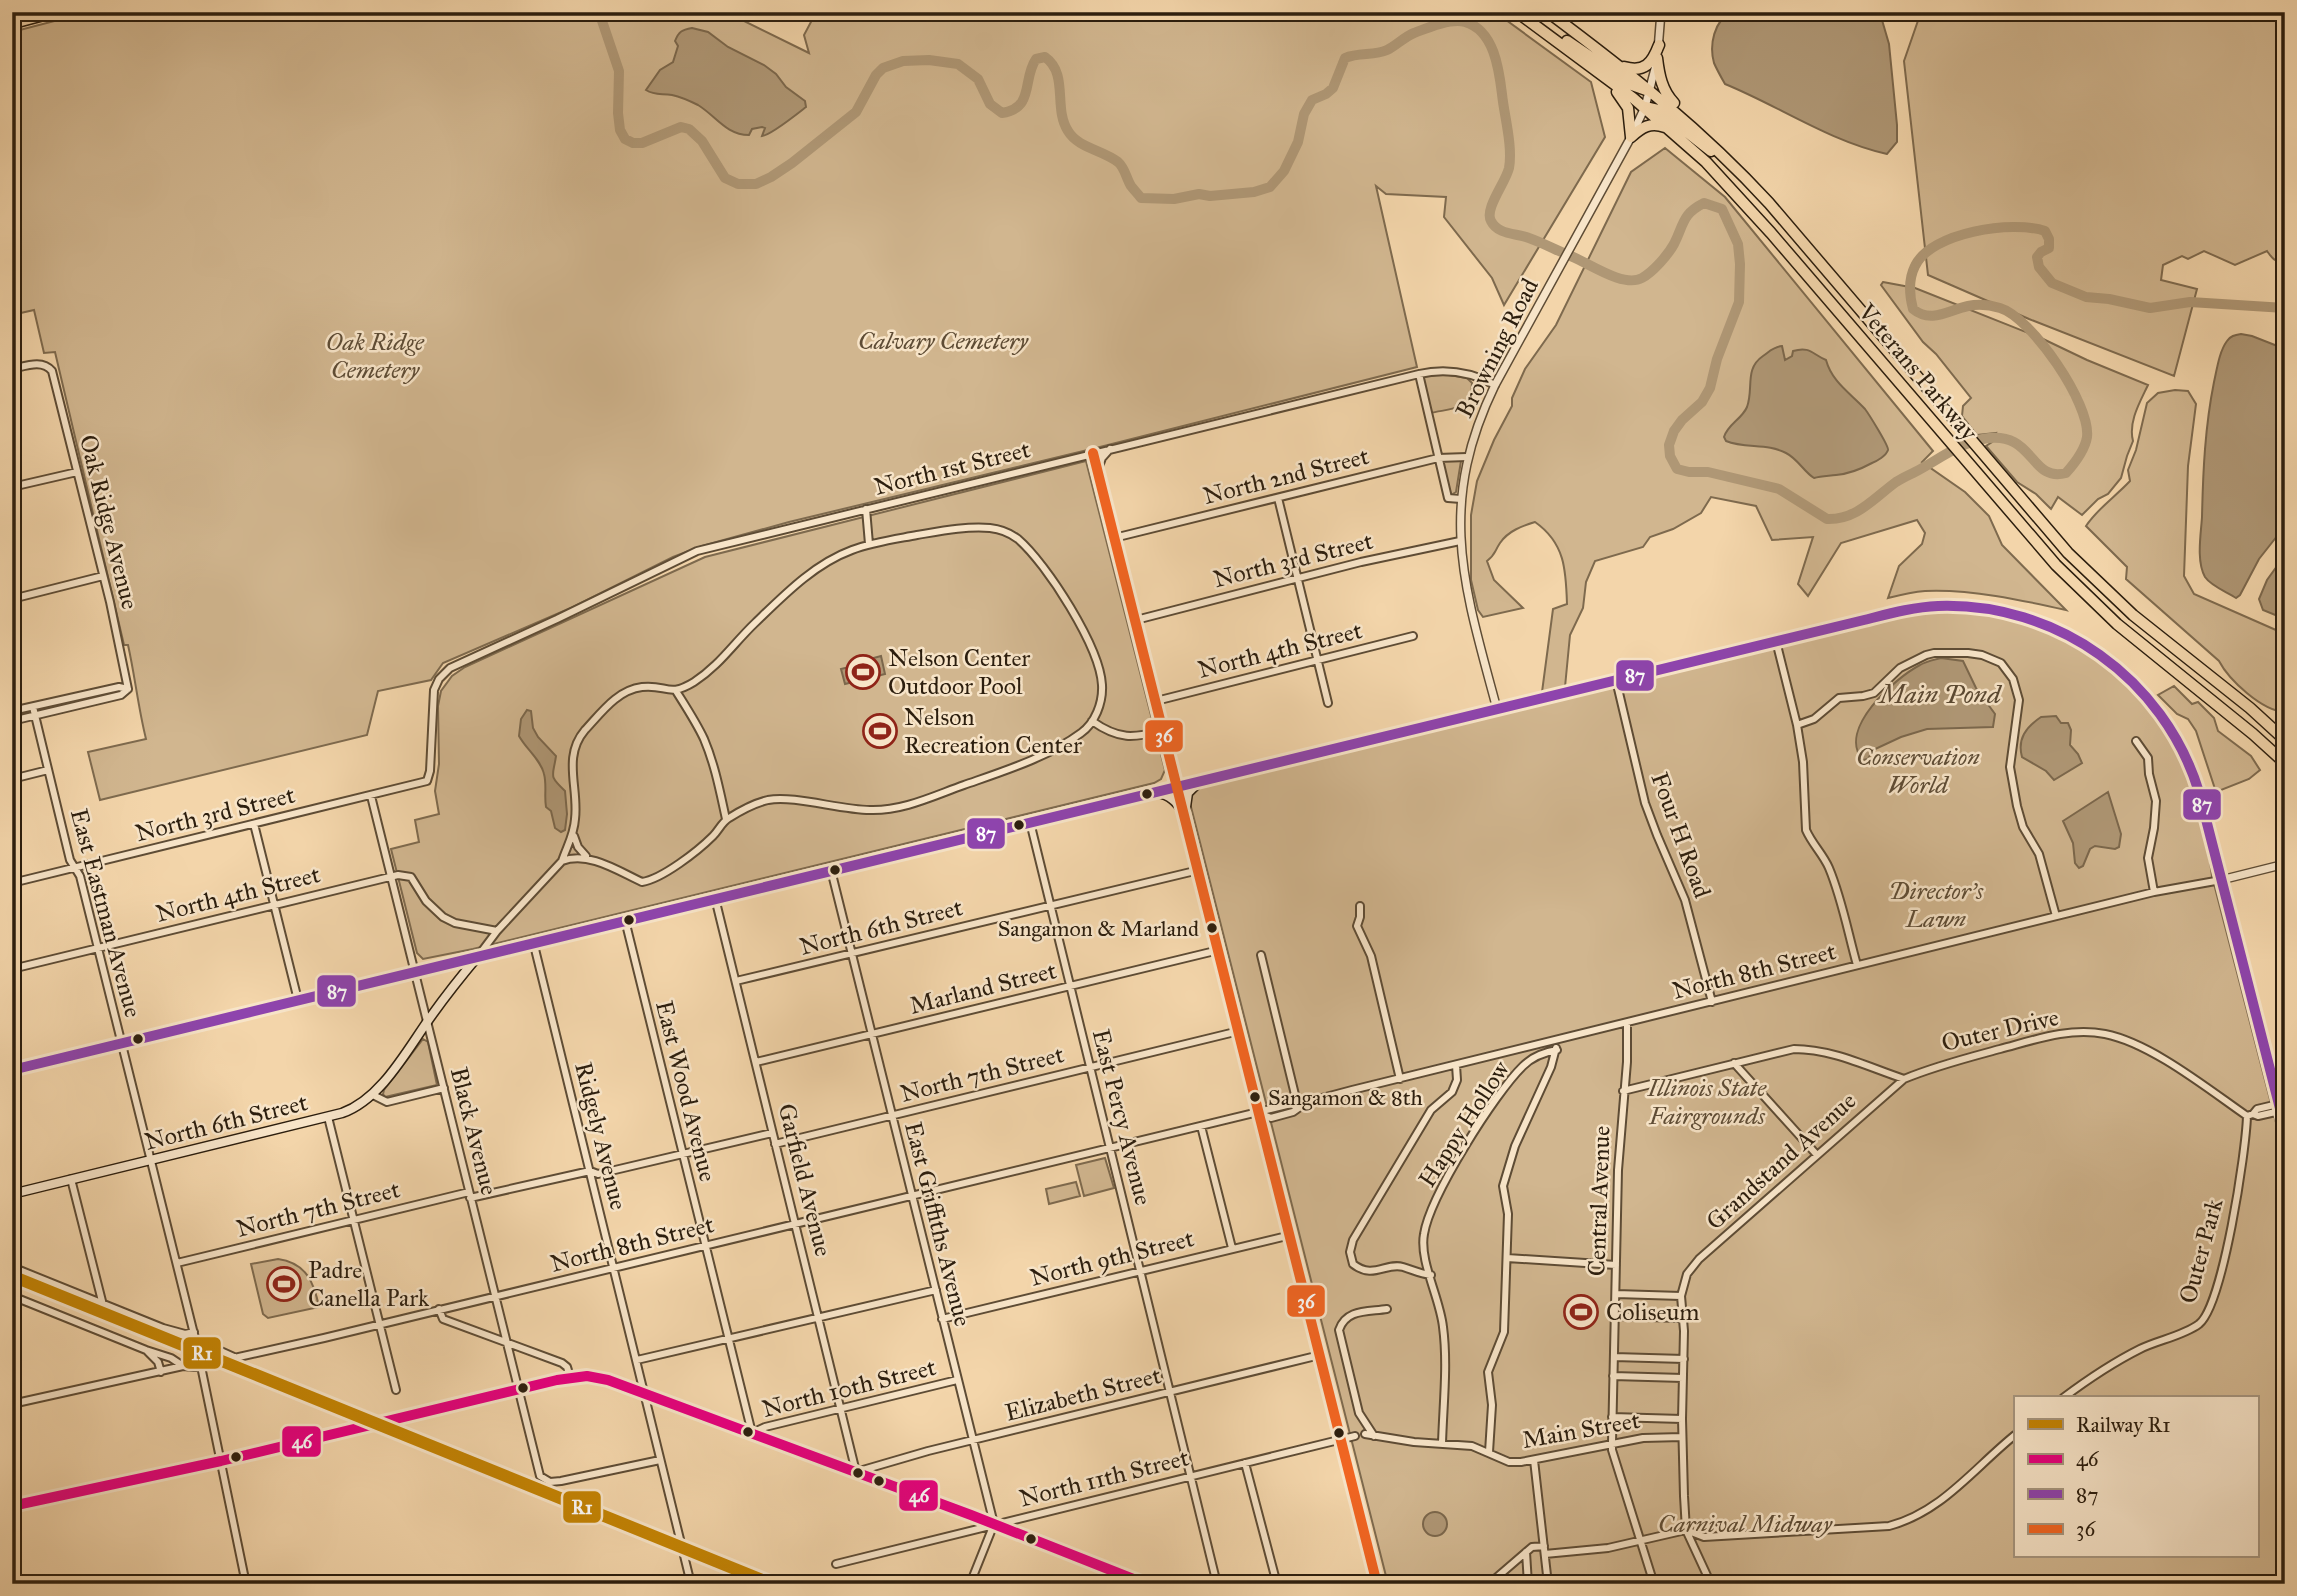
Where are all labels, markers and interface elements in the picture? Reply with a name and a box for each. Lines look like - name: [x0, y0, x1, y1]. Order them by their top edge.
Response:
- street label: Browning Road: [1449, 273, 1545, 423]
- street label: Veterans Parkway: [1851, 297, 1984, 447]
- park label: Calvary Cemetery: [858, 326, 1029, 356]
- park label: Oak Ridge Cemetery: [326, 327, 425, 385]
- street label: Oak Ridge Avenue: [73, 432, 145, 612]
- street label: North 1st Street: [871, 434, 1034, 502]
- street label: North 2nd Street: [1200, 441, 1372, 511]
- street label: North 3rd Street: [1210, 526, 1376, 594]
- street label: North 4th Street: [1195, 615, 1366, 685]
- place label: Nelson Center Outdoor Pool: [888, 643, 1030, 701]
- sports icon: Nelson Center Outdoor Pool: [844, 653, 882, 691]
- line badge: 87: [1615, 659, 1655, 692]
- text: 87: [1625, 664, 1645, 687]
- water label: Main Pond: [1876, 678, 2002, 710]
- place label: Nelson Recreation Center: [904, 702, 1082, 760]
- sports icon: Nelson Recreation Center: [861, 712, 899, 750]
- line badge: 36: [1144, 719, 1184, 753]
- text: 36: [1155, 724, 1174, 748]
- park label: Conservation World: [1856, 742, 1980, 800]
- street label: Four H Road: [1644, 768, 1718, 902]
- street label: North 3rd Street: [132, 780, 298, 848]
- unlabelled marker: [1140, 787, 1154, 801]
- line badge: 87: [2182, 788, 2222, 821]
- text: 87: [2192, 793, 2212, 816]
- street label: East Eastman Avenue: [64, 805, 148, 1021]
- line badge: 87: [966, 817, 1006, 850]
- unlabelled marker: [1012, 818, 1026, 832]
- text: 87: [976, 822, 996, 845]
- street label: North 4th Street: [153, 859, 324, 929]
- unlabelled marker: [828, 863, 842, 877]
- park label: Director's Lawn: [1889, 876, 1984, 934]
- street label: North 6th Street: [796, 892, 966, 962]
- unlabelled marker: [622, 913, 636, 927]
- place label: Sangamon & Marland: [998, 915, 1199, 942]
- marker: Sangamon & Marland: [1205, 921, 1219, 935]
- street label: North 8th Street: [1669, 936, 1839, 1006]
- street label: Marland Street: [907, 955, 1060, 1021]
- line badge: 87: [316, 974, 357, 1008]
- text: 87: [327, 980, 347, 1003]
- street label: East Wood Avenue: [649, 997, 723, 1185]
- street label: Outer Drive: [1939, 1002, 2061, 1058]
- street label: East Percy Avenue: [1086, 1026, 1158, 1208]
- unlabelled marker: [131, 1032, 145, 1046]
- street label: North 7th Street: [897, 1039, 1067, 1109]
- street label: Happy Hollow: [1412, 1054, 1517, 1193]
- street label: Ridgely Avenue: [568, 1059, 634, 1213]
- street label: Black Avenue: [444, 1064, 504, 1198]
- park label: Illinois State Fairgrounds: [1647, 1073, 1767, 1131]
- place label: Sangamon & 8th: [1268, 1084, 1423, 1111]
- street label: Grandstand Avenue: [1700, 1086, 1862, 1236]
- street label: North 6th Street: [141, 1087, 311, 1157]
- marker: Sangamon & 8th: [1248, 1090, 1262, 1104]
- street label: Garfield Avenue: [772, 1101, 838, 1259]
- street label: East Griffiths Avenue: [898, 1119, 978, 1329]
- street label: Central Avenue: [1581, 1125, 1617, 1277]
- street label: North 7th Street: [233, 1174, 403, 1244]
- street label: Outer Park: [2173, 1195, 2230, 1307]
- street label: North 8th Street: [547, 1209, 717, 1279]
- street label: North 9th Street: [1027, 1223, 1197, 1293]
- place label: Padre Canella Park: [308, 1255, 430, 1313]
- sports icon: Padre Canella Park: [265, 1265, 303, 1303]
- line badge: 36: [1286, 1284, 1326, 1318]
- text: 36: [1297, 1290, 1316, 1314]
- sports icon: Coliseum: [1562, 1293, 1600, 1331]
- place label: Coliseum: [1606, 1297, 1699, 1327]
- line badge: R1: [182, 1336, 222, 1370]
- text: R1: [192, 1342, 213, 1365]
- street label: North 10th Street: [759, 1352, 940, 1424]
- street label: Elizabeth Street: [1002, 1360, 1165, 1428]
- unlabelled marker: [516, 1381, 530, 1395]
- legend: [2014, 1396, 2258, 1558]
- street label: Main Street: [1520, 1405, 1643, 1455]
- text: Railway R1: [2076, 1412, 2171, 1438]
- line badge: 46: [281, 1425, 322, 1458]
- unlabelled marker: [741, 1425, 755, 1439]
- unlabelled marker: [1332, 1426, 1346, 1440]
- text: 46: [292, 1430, 313, 1454]
- street label: North 11th Street: [1016, 1442, 1192, 1514]
- text: 46: [2076, 1446, 2100, 1472]
- unlabelled marker: [229, 1450, 243, 1464]
- unlabelled marker: [851, 1466, 865, 1480]
- unlabelled marker: [872, 1474, 886, 1488]
- line badge: 46: [898, 1479, 939, 1512]
- text: 87: [2076, 1482, 2098, 1508]
- text: 46: [909, 1484, 930, 1508]
- line badge: R1: [562, 1490, 602, 1524]
- text: R1: [572, 1496, 593, 1519]
- park label: Carnival Midway: [1658, 1509, 1833, 1539]
- text: 36: [2076, 1516, 2096, 1542]
- unlabelled marker: [1024, 1532, 1038, 1546]

